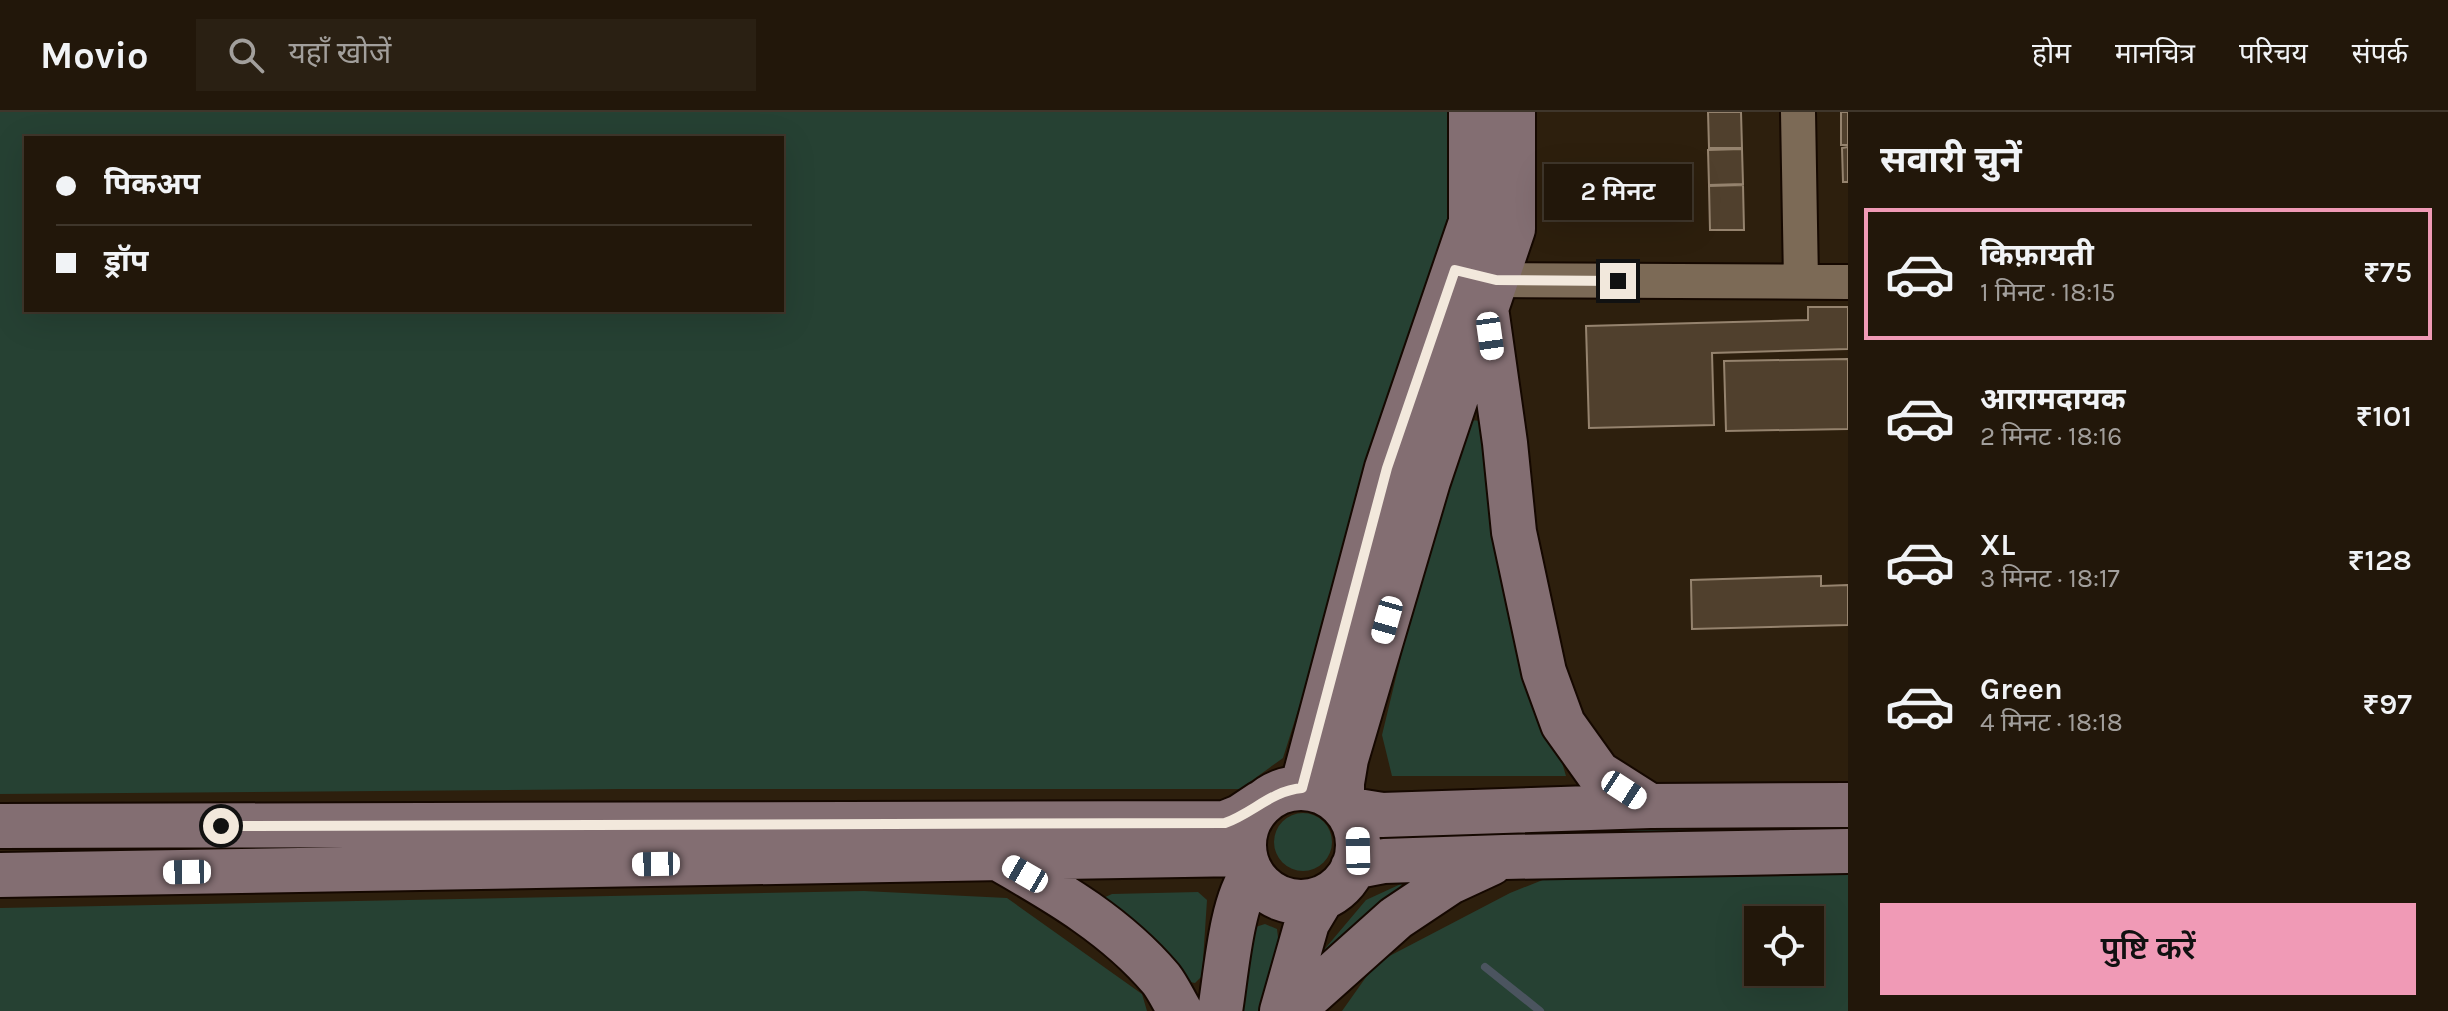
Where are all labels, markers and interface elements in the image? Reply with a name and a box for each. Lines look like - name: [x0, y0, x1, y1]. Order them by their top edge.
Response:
- search box: [196, 19, 756, 91]
- text: Movio: [40, 33, 148, 78]
- icon: search: [224, 33, 268, 77]
- text: यहाँ खोजें: [288, 35, 391, 71]
- text: होम: [2032, 37, 2071, 70]
- text: मानचित्र: [2115, 37, 2195, 70]
- text: परिचय: [2239, 37, 2308, 70]
- text: संपर्क: [2352, 37, 2408, 70]
- text: सवारी चुनें: [1880, 139, 2022, 181]
- callout: 2 मिनट: [1544, 165, 1692, 221]
- text: पिकअप: [104, 166, 200, 202]
- text: 2 मिनट: [1581, 176, 1655, 207]
- text: किफ़ायती: [1980, 237, 2094, 273]
- icon: car: [1884, 238, 1956, 310]
- text: ड्रॉप: [104, 243, 148, 279]
- text: ₹75: [2363, 254, 2412, 290]
- route end: [1600, 263, 1636, 299]
- text: 1 मिनट · 18:15: [1980, 277, 2115, 308]
- car: [1475, 311, 1505, 361]
- text: आरामदायक: [1980, 381, 2126, 417]
- icon: car: [1884, 382, 1956, 454]
- text: ₹101: [2355, 398, 2412, 434]
- text: 2 मिनट · 18:16: [1980, 421, 2122, 452]
- icon: car: [1884, 526, 1956, 598]
- text: XL: [1980, 527, 2015, 563]
- text: ₹128: [2348, 542, 2412, 578]
- text: 3 मिनट · 18:17: [1980, 563, 2120, 594]
- car: [1369, 594, 1405, 646]
- icon: car: [1884, 670, 1956, 742]
- text: Green: [1980, 671, 2063, 707]
- text: ₹97: [2362, 686, 2412, 722]
- text: 4 मिनट · 18:18: [1980, 707, 2123, 738]
- car: [1597, 767, 1651, 813]
- route start: [203, 808, 239, 844]
- car: [1346, 827, 1370, 875]
- car: [632, 852, 680, 876]
- car: [998, 852, 1052, 896]
- car: [163, 860, 211, 884]
- button: पुष्टि करें: [1880, 903, 2416, 995]
- map controls: [1744, 906, 1824, 986]
- button: locate: [1744, 906, 1824, 986]

